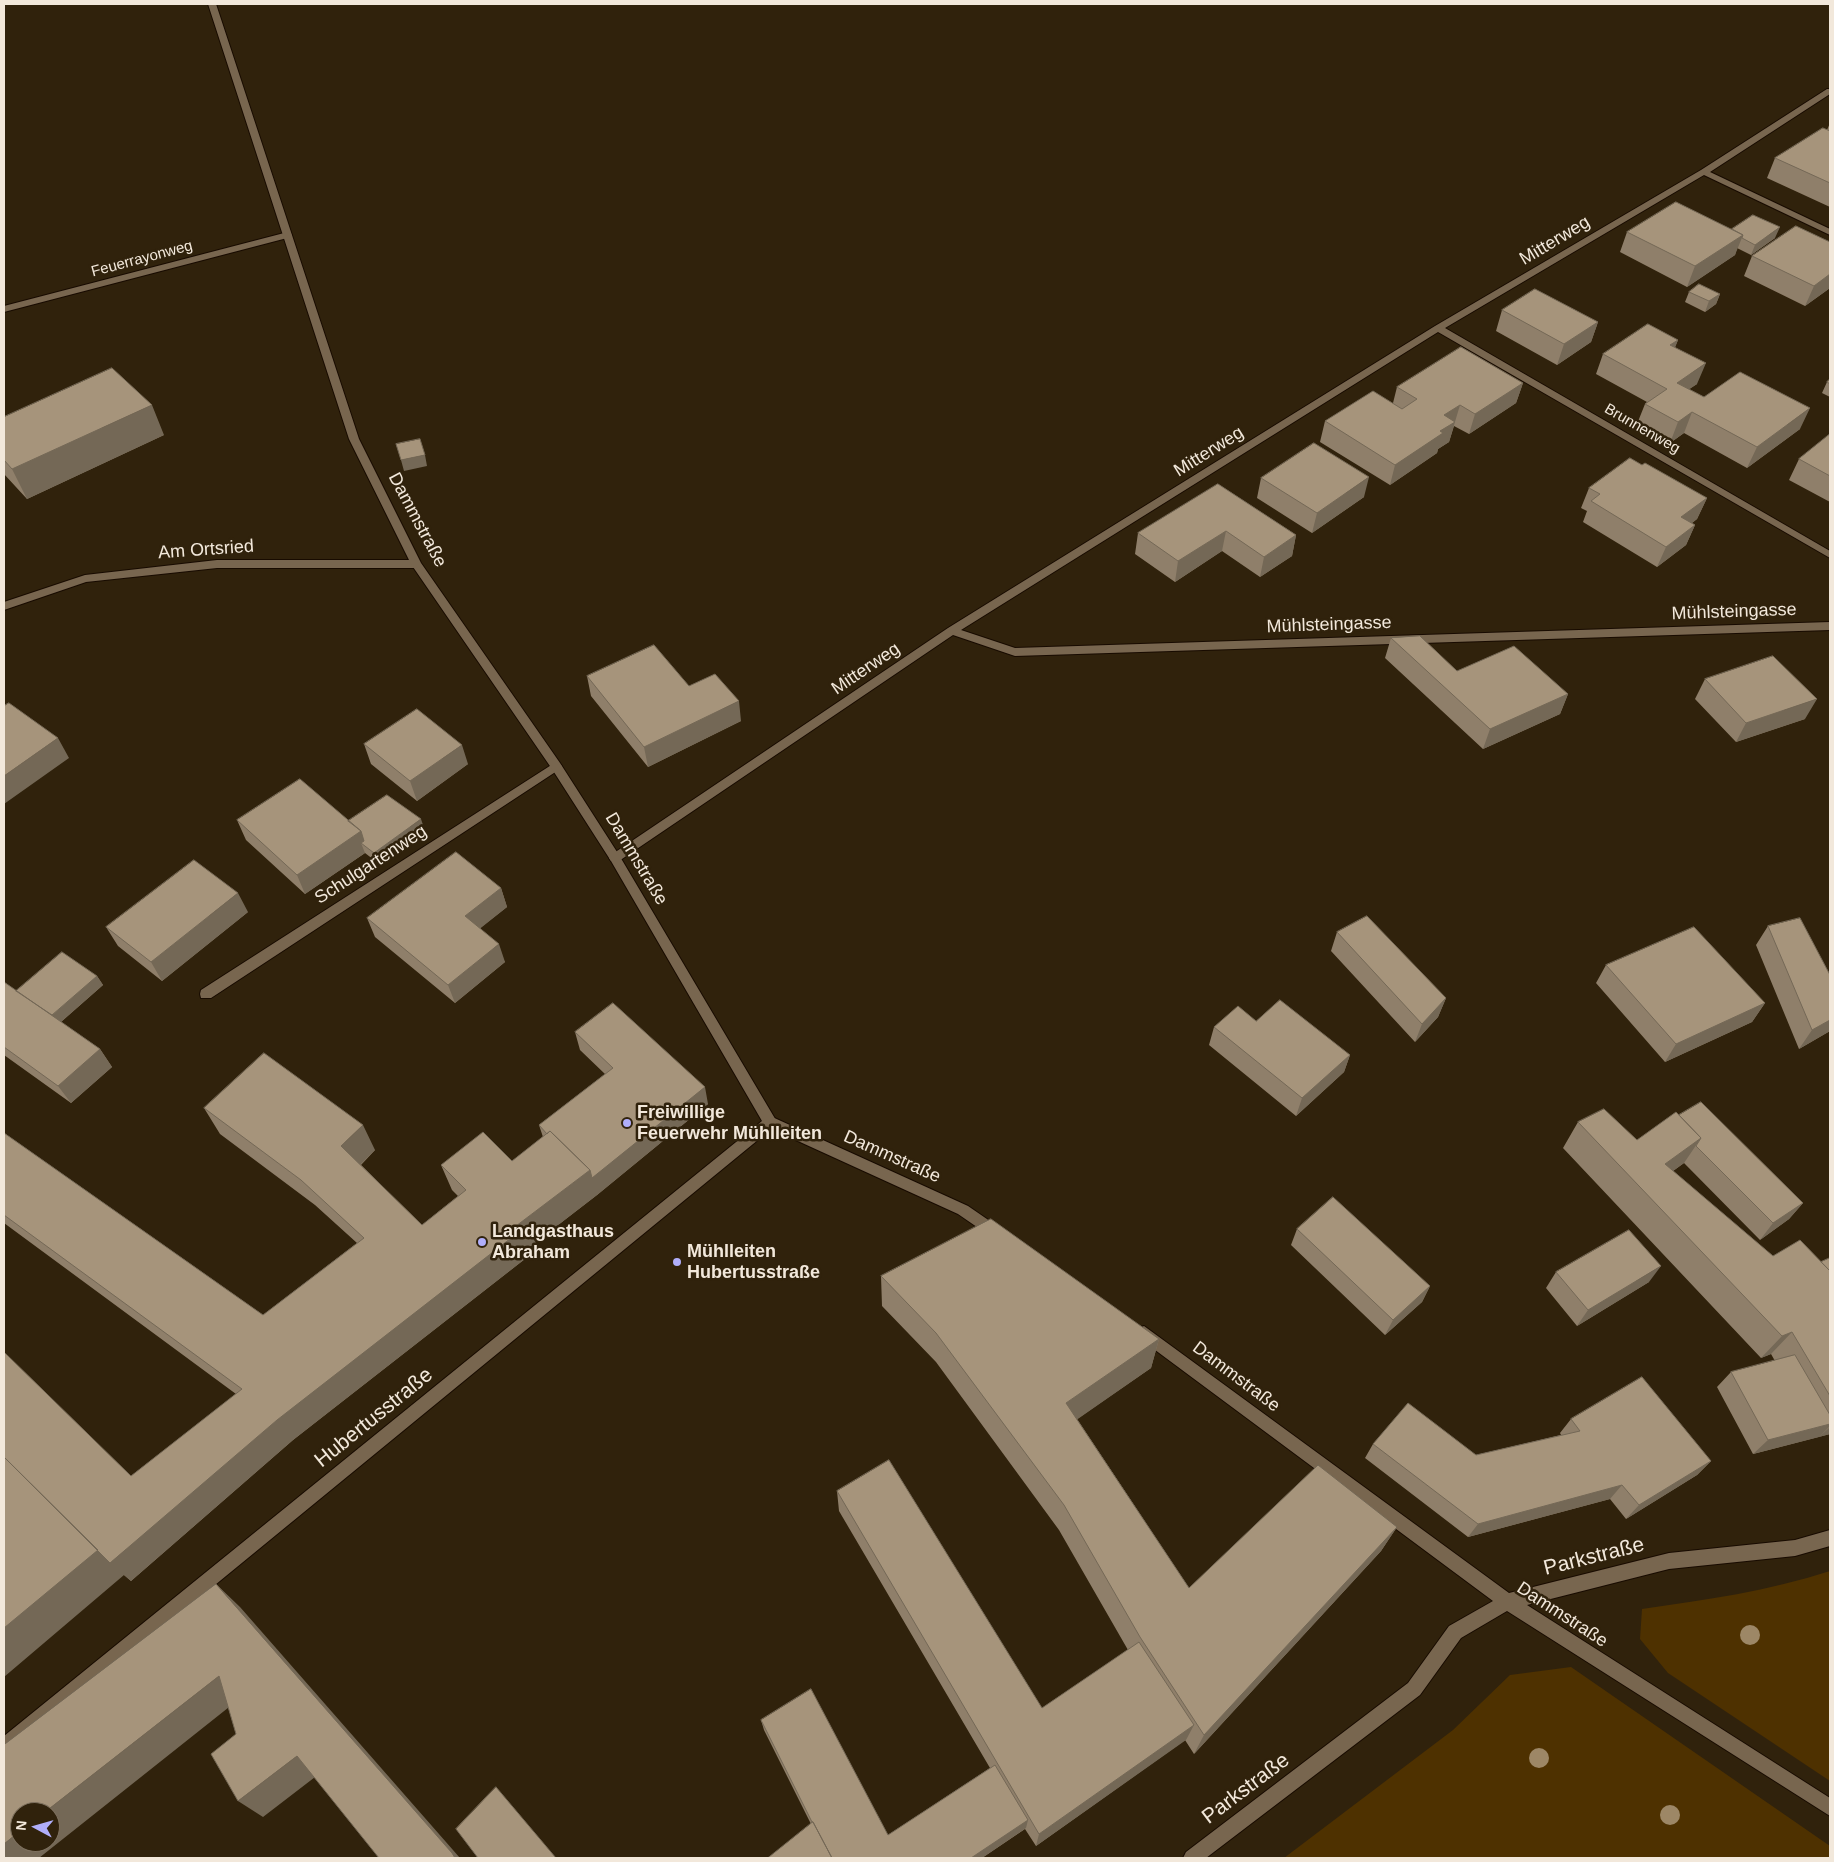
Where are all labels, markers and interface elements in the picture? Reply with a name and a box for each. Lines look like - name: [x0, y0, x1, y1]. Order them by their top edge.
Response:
- street label: Mitterweg: [1516, 212, 1594, 270]
- street label: Feuerrayonweg: [89, 237, 195, 281]
- street label: Brunnenweg: [1601, 400, 1683, 458]
- street label: Mitterweg: [1170, 422, 1248, 482]
- street label: Dammstraße: [383, 469, 451, 571]
- street label: Am Ortsried: [157, 536, 255, 564]
- street label: Mühlsteingasse: [1671, 599, 1797, 625]
- street label: Mühlsteingasse: [1266, 612, 1392, 638]
- street label: Mitterweg: [828, 638, 904, 700]
- street label: Dammstraße: [600, 809, 672, 909]
- street label: Schulgartenweg: [311, 821, 431, 909]
- place label: Freiwillige Feuerwehr Mühlleiten: [637, 1102, 822, 1144]
- marker: Freiwillige Feuerwehr Mühlleiten: [621, 1117, 633, 1129]
- street label: Dammstraße: [840, 1126, 944, 1188]
- place label: Landgasthaus Abraham: [492, 1221, 614, 1264]
- marker: Landgasthaus Abraham: [476, 1236, 488, 1248]
- place label: Mühlleiten Hubertusstraße: [687, 1241, 820, 1284]
- marker: Mühlleiten Hubertusstraße: [671, 1256, 683, 1268]
- street label: Dammstraße: [1188, 1337, 1284, 1417]
- street label: Hubertusstraße: [310, 1363, 438, 1473]
- street label: Parkstraße: [1541, 1532, 1647, 1582]
- street label: Dammstraße: [1513, 1578, 1611, 1652]
- street label: Parkstraße: [1197, 1748, 1295, 1830]
- north arrow: [10, 1802, 60, 1852]
- text: N: [13, 1820, 30, 1831]

